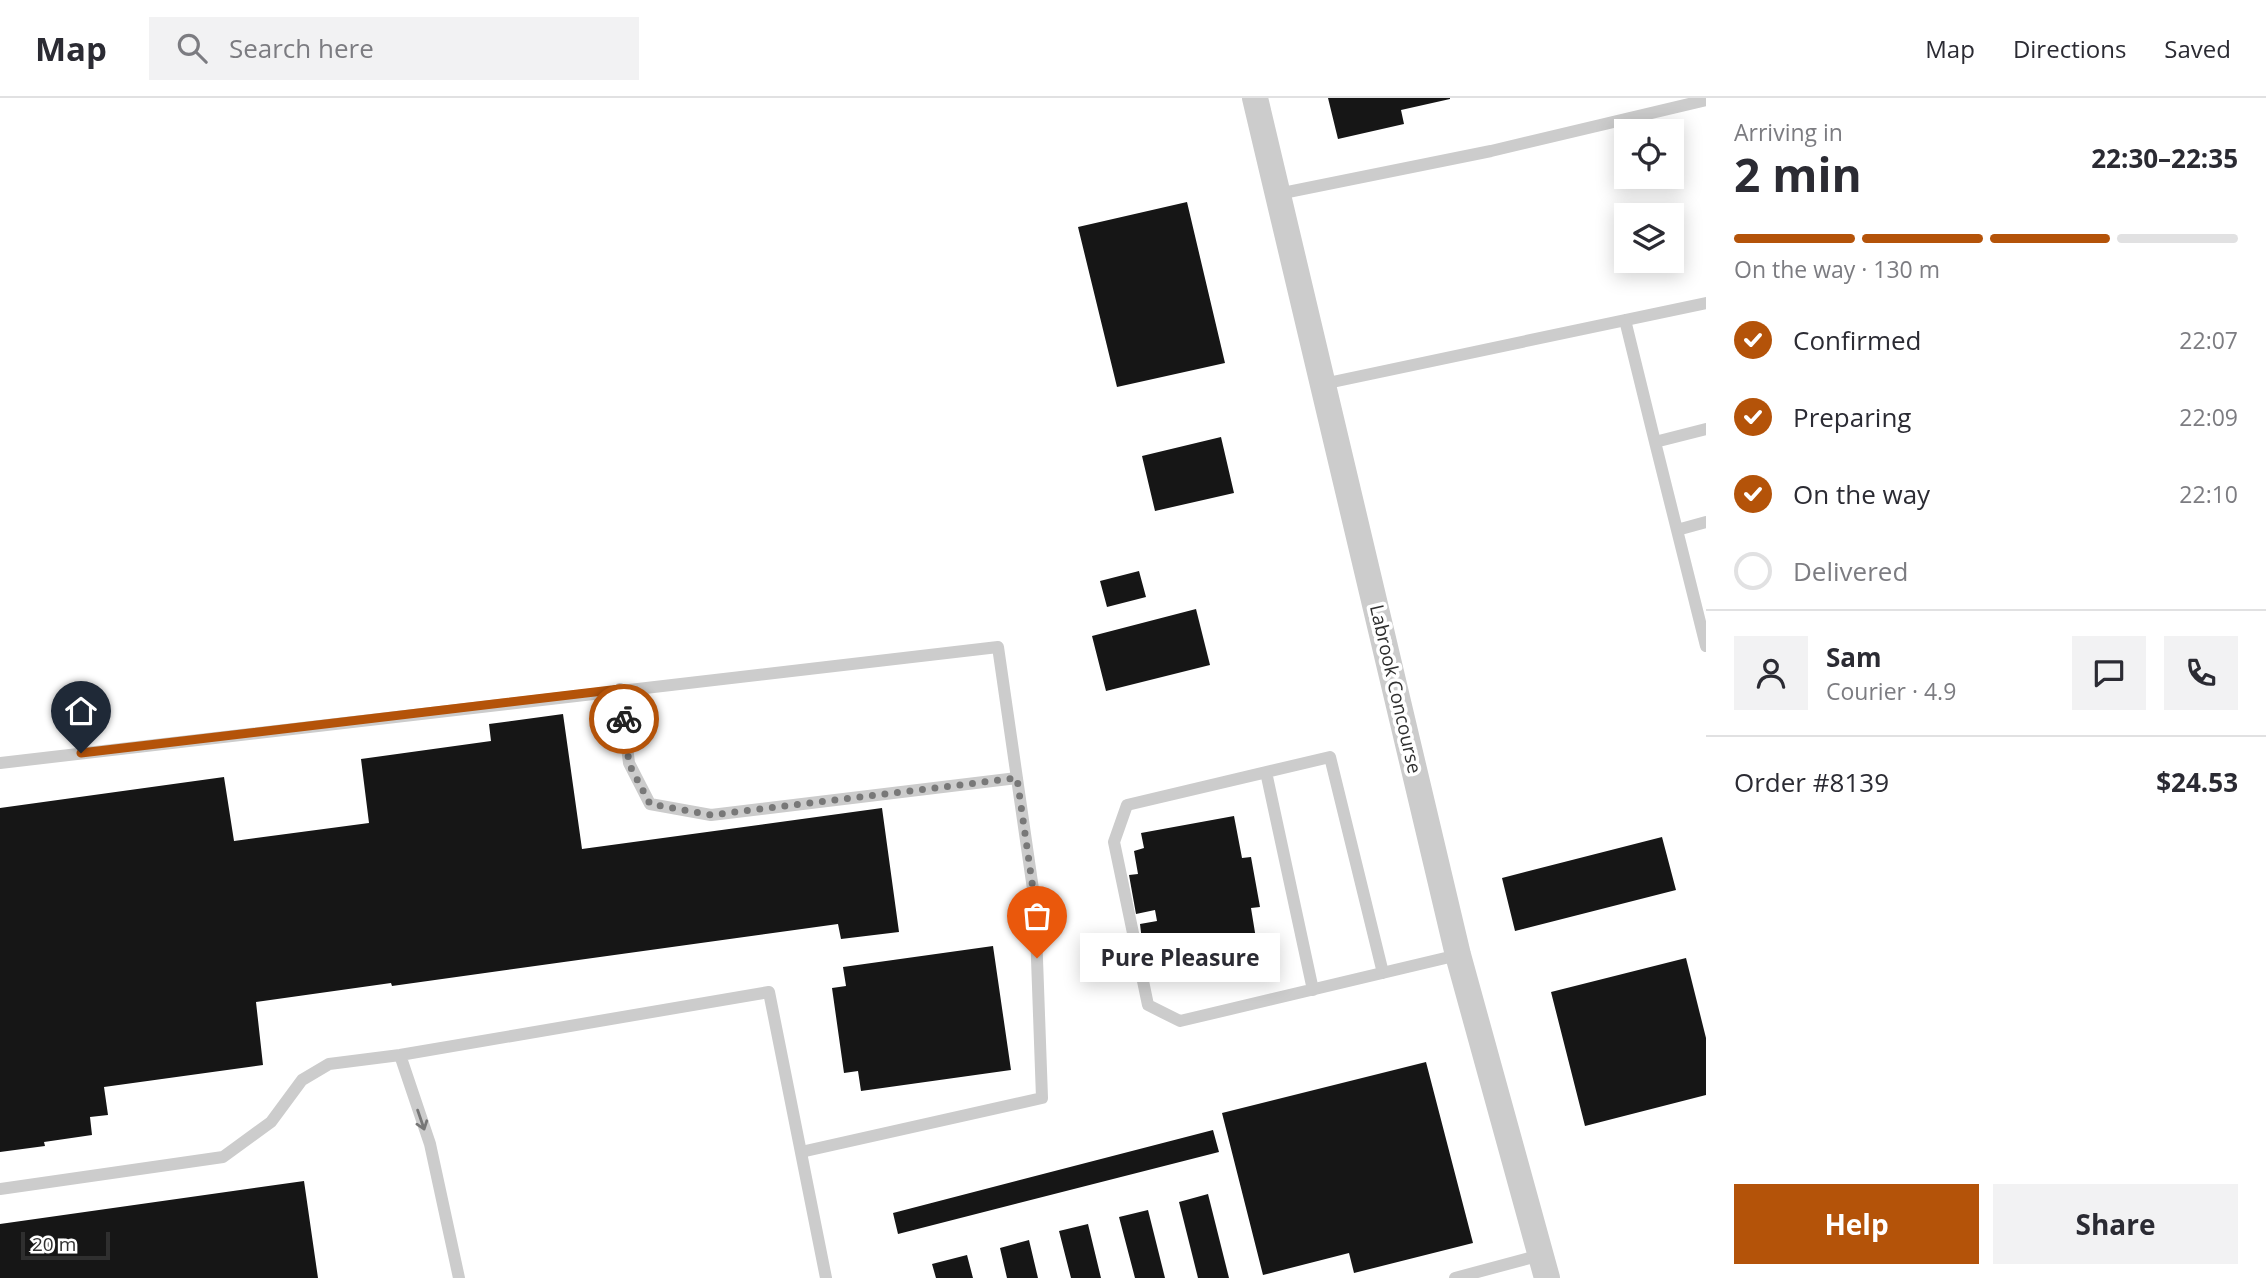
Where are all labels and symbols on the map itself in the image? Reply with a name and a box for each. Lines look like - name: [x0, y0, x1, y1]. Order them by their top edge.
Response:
- street label: Labrook Concourse: [1364, 602, 1428, 776]
- pin: [51, 681, 111, 753]
- courier: [589, 684, 659, 754]
- pin: [1007, 886, 1067, 958]
- callout: Pure Pleasure: [1079, 934, 1278, 982]
- one-way arrow: [416, 1108, 428, 1130]
- scale bar: [21, 1229, 110, 1261]

